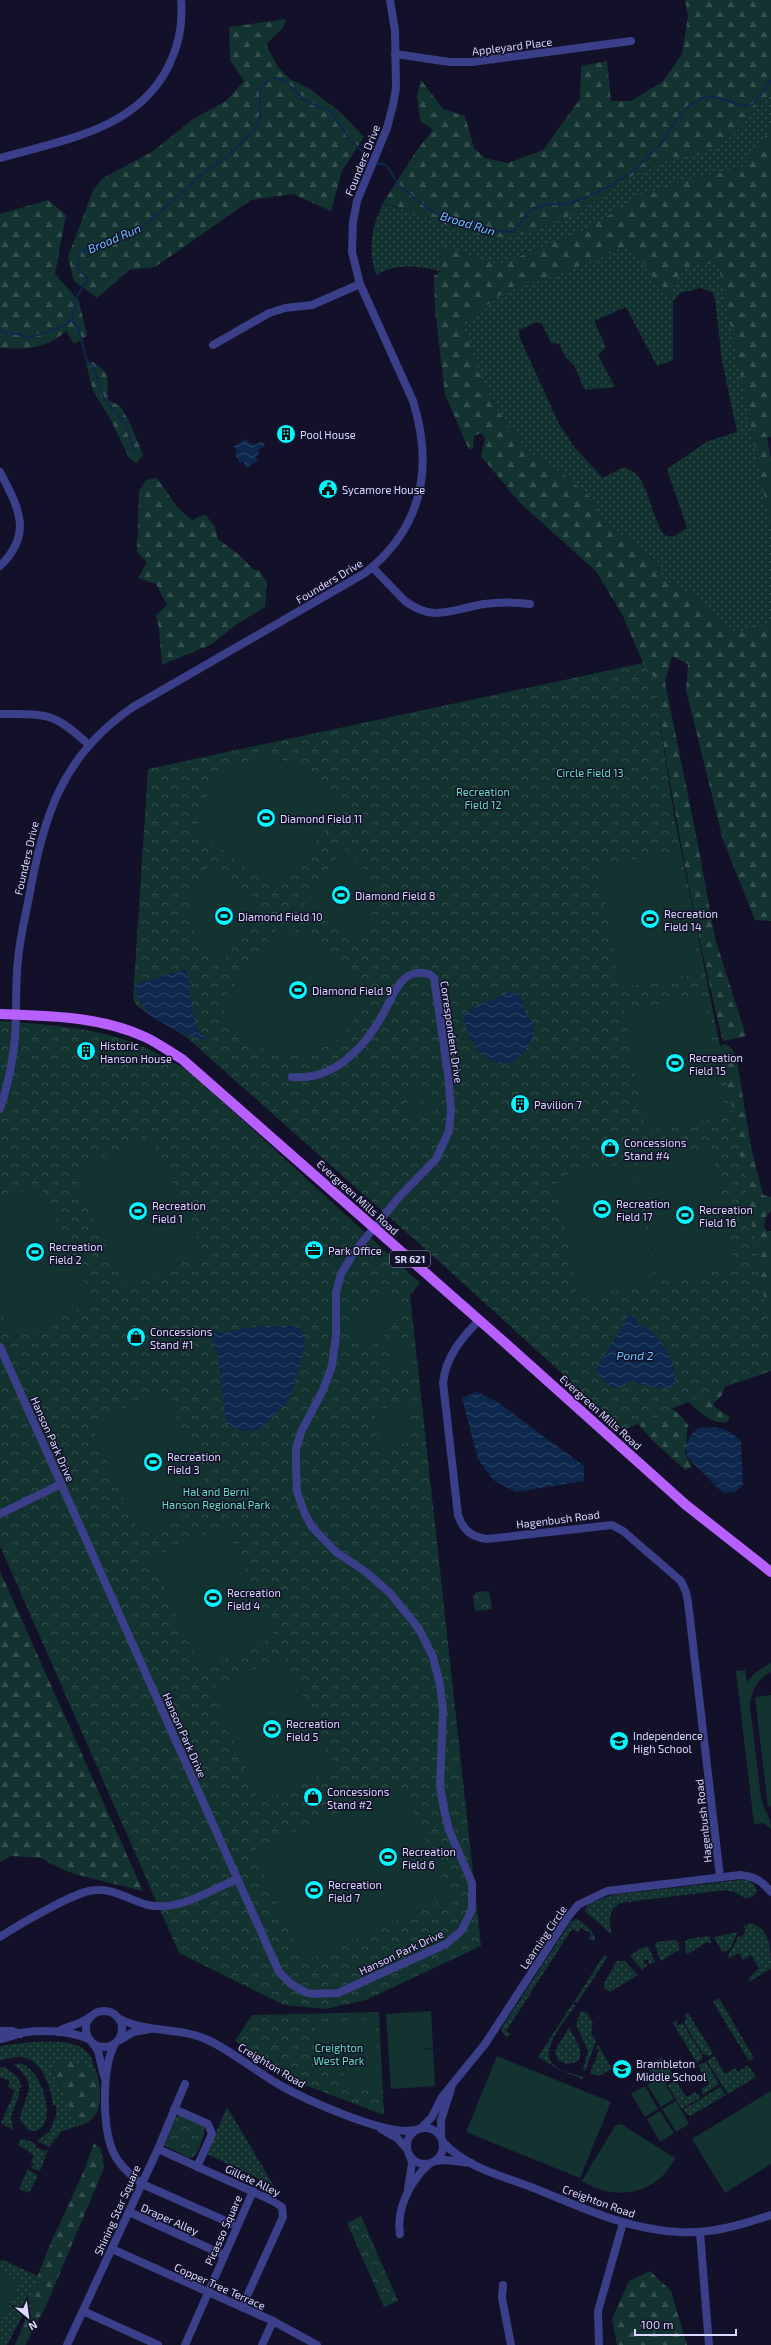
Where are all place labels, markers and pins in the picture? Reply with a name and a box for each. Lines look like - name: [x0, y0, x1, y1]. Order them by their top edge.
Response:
- building icon: Pool House: [275, 423, 297, 445]
- place label: Pool House: [300, 428, 356, 441]
- public building icon: Sycamore House: [317, 478, 339, 500]
- place label: Sycamore House: [342, 483, 425, 496]
- sports icon: Diamond Field 11: [255, 807, 277, 829]
- place label: Diamond Field 11: [280, 812, 362, 825]
- sports icon: Diamond Field 8: [330, 884, 352, 906]
- place label: Diamond Field 8: [355, 889, 435, 902]
- sports icon: Diamond Field 10: [213, 905, 235, 927]
- place label: Recreation Field 14: [664, 907, 718, 933]
- sports icon: Recreation Field 14: [639, 908, 661, 930]
- place label: Diamond Field 10: [238, 910, 323, 923]
- sports icon: Diamond Field 9: [287, 979, 309, 1001]
- place label: Diamond Field 9: [312, 984, 392, 997]
- place label: Historic Hanson House: [100, 1039, 172, 1065]
- building icon: Historic Hanson House: [75, 1040, 97, 1062]
- place label: Recreation Field 15: [689, 1051, 743, 1077]
- sports icon: Recreation Field 15: [664, 1052, 686, 1074]
- building icon: Pavilion 7: [509, 1093, 531, 1115]
- place label: Pavilion 7: [534, 1098, 582, 1111]
- place label: Concessions Stand #4: [624, 1136, 687, 1162]
- shop icon: Concessions Stand #4: [599, 1137, 621, 1159]
- place label: Recreation Field 17: [616, 1197, 670, 1223]
- sports icon: Recreation Field 17: [591, 1198, 613, 1220]
- place label: Recreation Field 1: [152, 1199, 206, 1225]
- sports icon: Recreation Field 1: [127, 1200, 149, 1222]
- place label: Recreation Field 16: [699, 1203, 753, 1229]
- sports icon: Recreation Field 16: [674, 1204, 696, 1226]
- office icon: Park Office: [303, 1239, 325, 1261]
- place label: Recreation Field 2: [49, 1240, 103, 1266]
- sports icon: Recreation Field 2: [24, 1241, 46, 1263]
- place label: Park Office: [328, 1244, 382, 1257]
- place label: Concessions Stand #1: [150, 1325, 213, 1351]
- shop icon: Concessions Stand #1: [125, 1326, 147, 1348]
- place label: Recreation Field 3: [167, 1450, 221, 1476]
- sports icon: Recreation Field 3: [142, 1451, 164, 1473]
- place label: Recreation Field 4: [227, 1586, 281, 1612]
- sports icon: Recreation Field 4: [202, 1587, 224, 1609]
- place label: Recreation Field 5: [286, 1717, 340, 1743]
- sports icon: Recreation Field 5: [261, 1718, 283, 1740]
- place label: Independence High School: [633, 1729, 703, 1755]
- school or university icon: Independence High School: [608, 1730, 630, 1752]
- place label: Concessions Stand #2: [327, 1785, 390, 1811]
- shop icon: Concessions Stand #2: [302, 1786, 324, 1808]
- place label: Recreation Field 6: [402, 1845, 456, 1871]
- sports icon: Recreation Field 6: [377, 1846, 399, 1868]
- place label: Recreation Field 7: [328, 1878, 382, 1904]
- sports icon: Recreation Field 7: [303, 1879, 325, 1901]
- place label: Brambleton Middle School: [636, 2057, 707, 2083]
- school or university icon: Brambleton Middle School: [611, 2058, 633, 2080]

